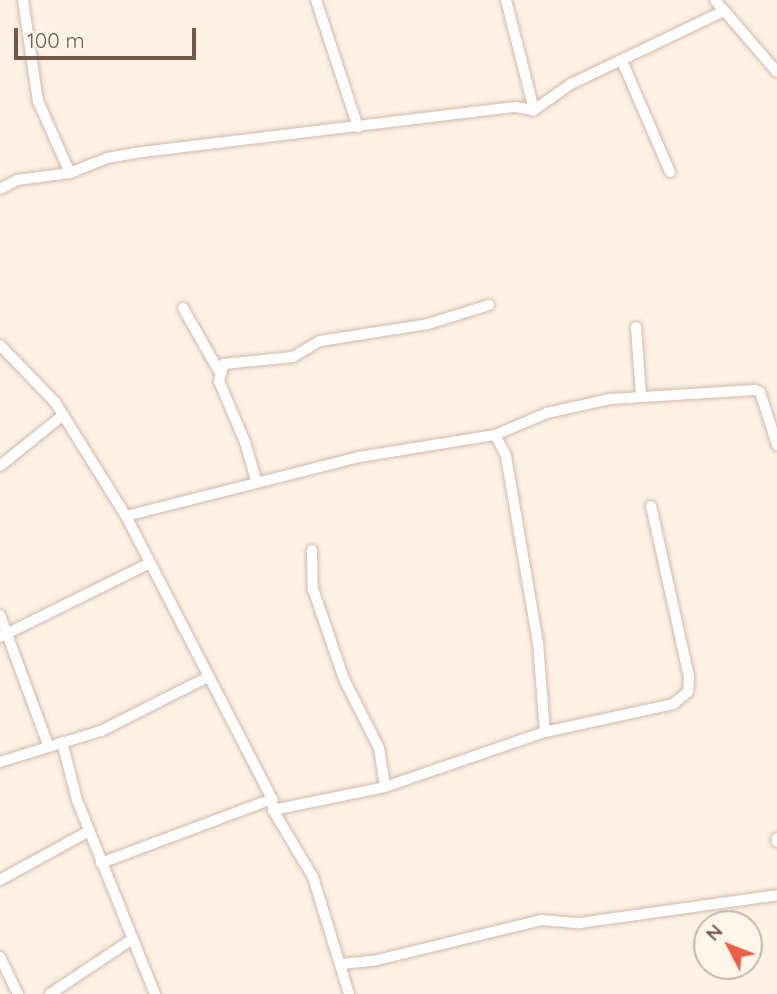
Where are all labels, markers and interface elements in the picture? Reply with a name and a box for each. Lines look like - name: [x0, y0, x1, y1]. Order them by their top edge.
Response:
- scale bar: [18, 14, 200, 58]
- text: 100 m: [27, 27, 85, 53]
- north arrow: [693, 910, 763, 980]
- text: N: [700, 919, 727, 946]

